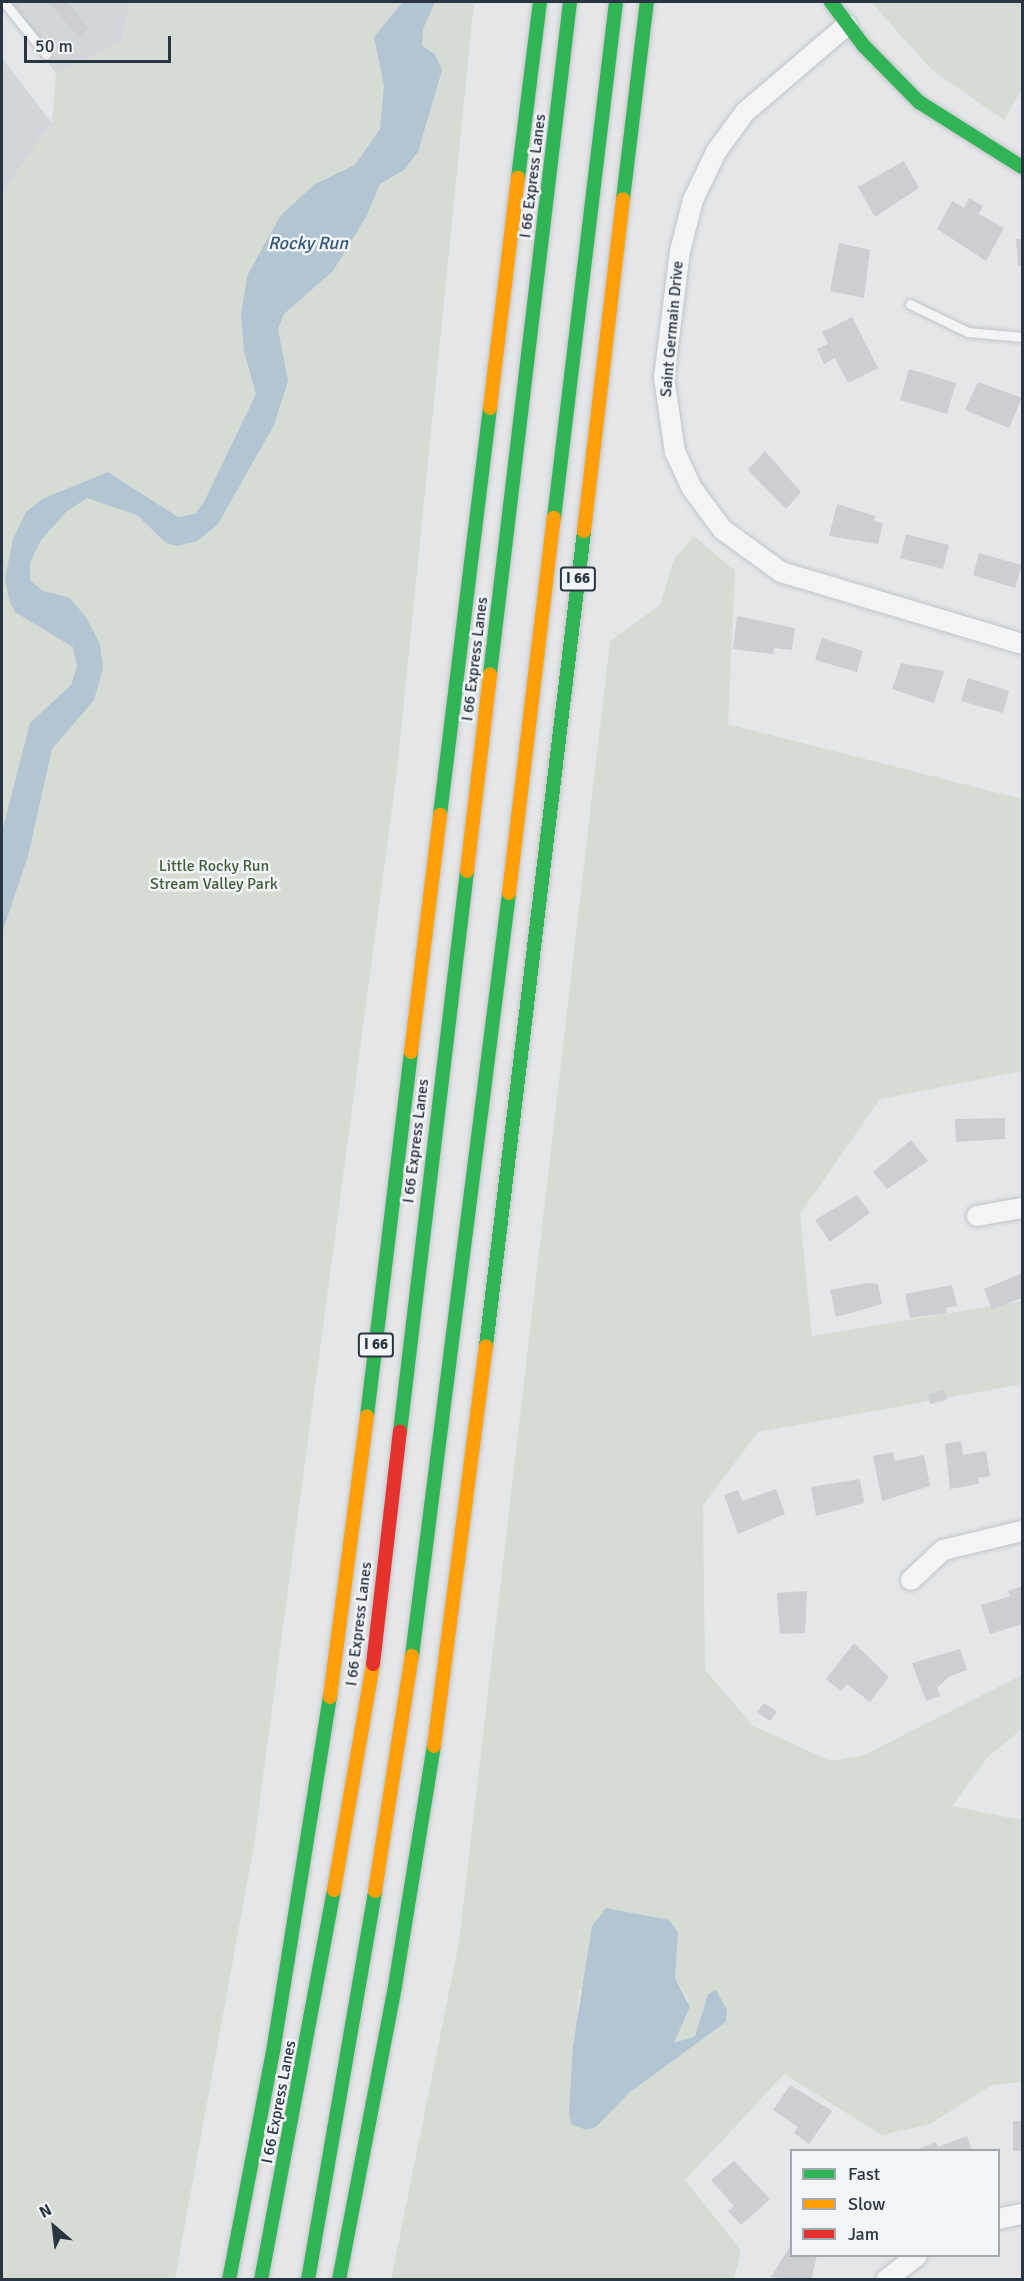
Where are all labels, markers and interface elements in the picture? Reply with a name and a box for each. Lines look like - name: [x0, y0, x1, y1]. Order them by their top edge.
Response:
- scale bar: [27, 24, 174, 62]
- text: 50 m: [35, 35, 73, 57]
- street label: I 66 Express Lanes: [516, 113, 550, 239]
- water label: Rocky Run: [268, 232, 348, 254]
- street label: Saint Germain Drive: [656, 260, 688, 398]
- road number: I 66: [558, 567, 598, 591]
- street label: I 66 Express Lanes: [458, 596, 492, 722]
- park label: Little Rocky Run Stream Valley Park: [150, 856, 278, 894]
- street label: I 66 Express Lanes: [399, 1078, 433, 1204]
- road number: I 66: [356, 1333, 395, 1357]
- street label: I 66 Express Lanes: [342, 1561, 376, 1687]
- street label: I 66 Express Lanes: [258, 2039, 300, 2165]
- legend: [790, 2149, 1000, 2257]
- text: Fast: [848, 2163, 880, 2185]
- text: Slow: [848, 2193, 885, 2215]
- north arrow: [24, 2197, 84, 2257]
- text: N: [36, 2200, 55, 2223]
- text: Jam: [848, 2223, 879, 2245]

